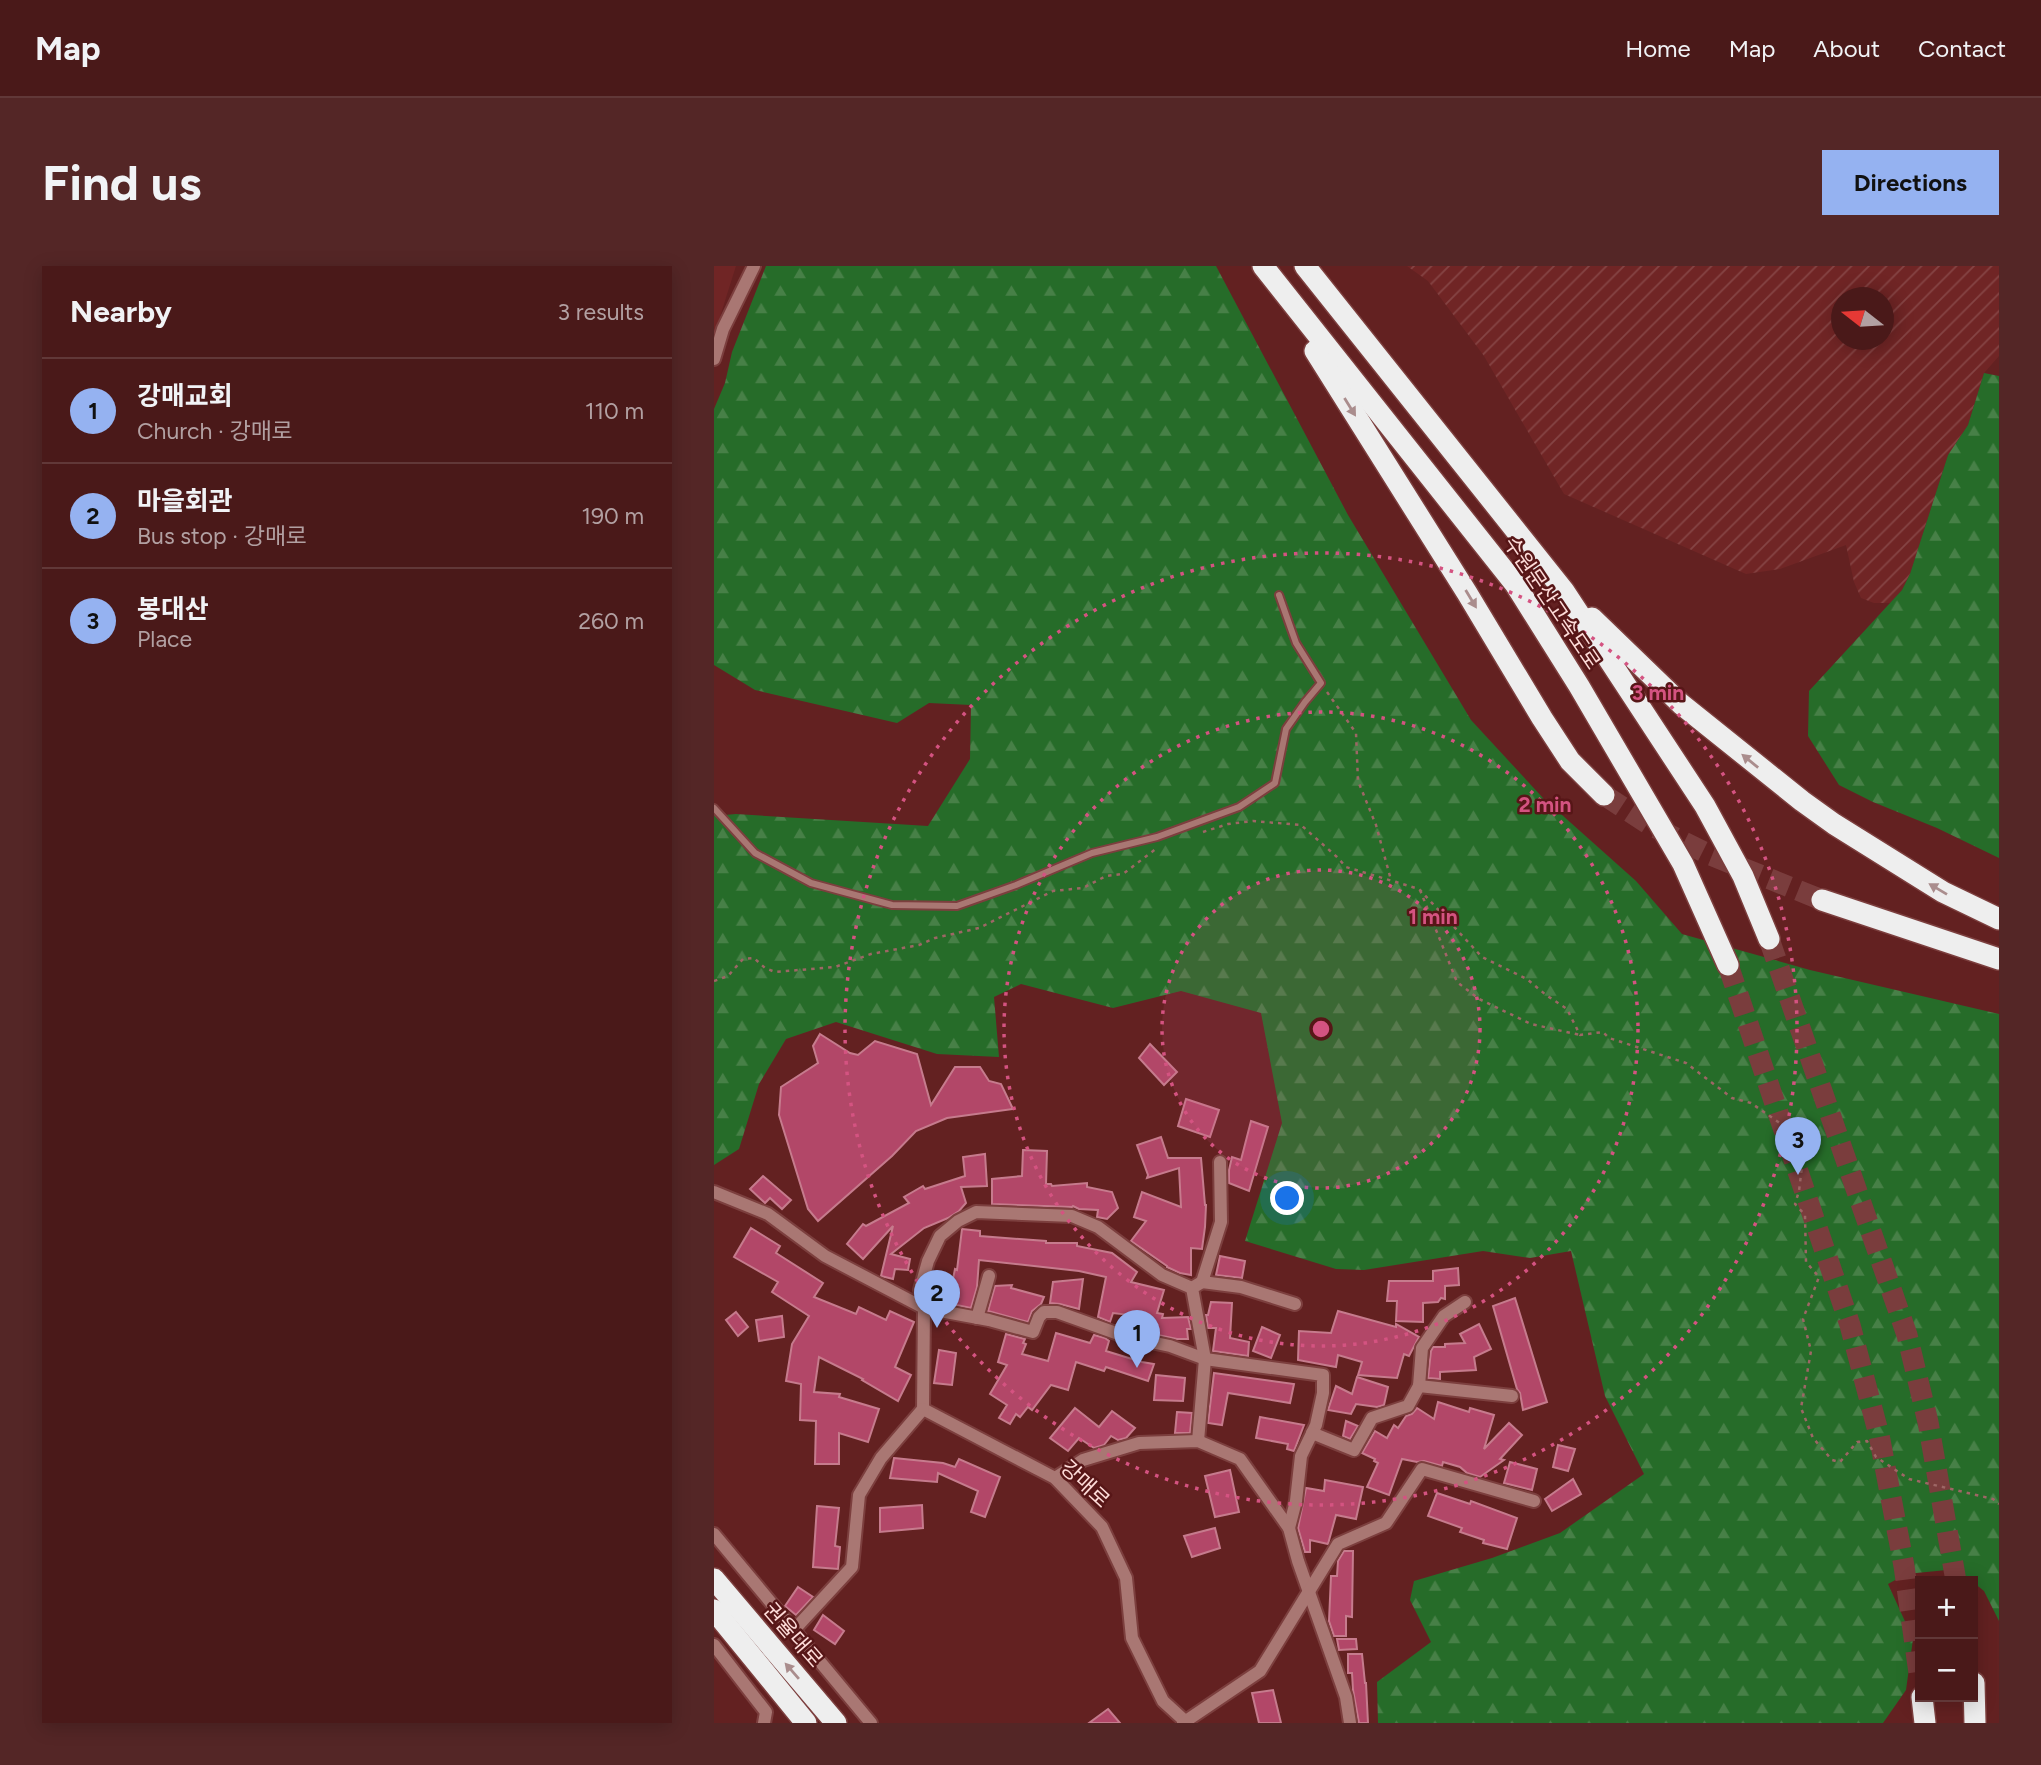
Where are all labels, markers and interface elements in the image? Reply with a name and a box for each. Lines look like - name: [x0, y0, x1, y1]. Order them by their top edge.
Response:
- text: Map: [35, 29, 101, 68]
- text: Home: [1625, 34, 1691, 63]
- text: Map: [1729, 34, 1775, 63]
- text: About: [1813, 34, 1880, 63]
- text: Contact: [1918, 34, 2006, 63]
- button: Directions: [1822, 150, 1999, 215]
- text: Find us: [42, 153, 201, 212]
- north arrow: [1831, 287, 1894, 350]
- text: Nearby: [70, 293, 172, 330]
- text: 3 results: [557, 298, 644, 326]
- text: 강매교회: [137, 380, 233, 412]
- text: 1: [88, 397, 98, 425]
- text: 110 m: [585, 397, 644, 425]
- one-way arrow: [1344, 397, 1357, 416]
- text: Church · 강매로: [137, 417, 293, 445]
- text: 마을회관: [137, 485, 233, 517]
- text: 2: [86, 502, 100, 530]
- text: 190 m: [581, 502, 644, 530]
- text: Bus stop · 강매로: [137, 522, 307, 550]
- street label: 수원문산고속도로: [1499, 532, 1606, 674]
- one-way arrow: [1465, 590, 1478, 609]
- text: 봉대산: [137, 593, 209, 625]
- text: 3: [87, 607, 99, 635]
- text: 260 m: [578, 607, 644, 635]
- text: Place: [137, 625, 192, 653]
- text: 3 min: [1632, 680, 1684, 705]
- one-way arrow: [1742, 753, 1760, 768]
- text: 2 min: [1519, 792, 1571, 817]
- one-way arrow: [1929, 882, 1948, 895]
- text: 1 min: [1408, 904, 1458, 929]
- centre of rings: [1309, 1017, 1333, 1041]
- pin: 3: [1775, 1117, 1821, 1175]
- your location: [1270, 1181, 1304, 1215]
- pin: 2: [914, 1270, 960, 1328]
- pin: 1: [1114, 1310, 1160, 1368]
- street label: 강매로: [1056, 1455, 1115, 1513]
- map controls: [1915, 1576, 1978, 1702]
- button: +: [1915, 1576, 1978, 1639]
- street label: 권율대로: [759, 1597, 828, 1672]
- button: −: [1915, 1639, 1978, 1702]
- one-way arrow: [784, 1662, 800, 1680]

